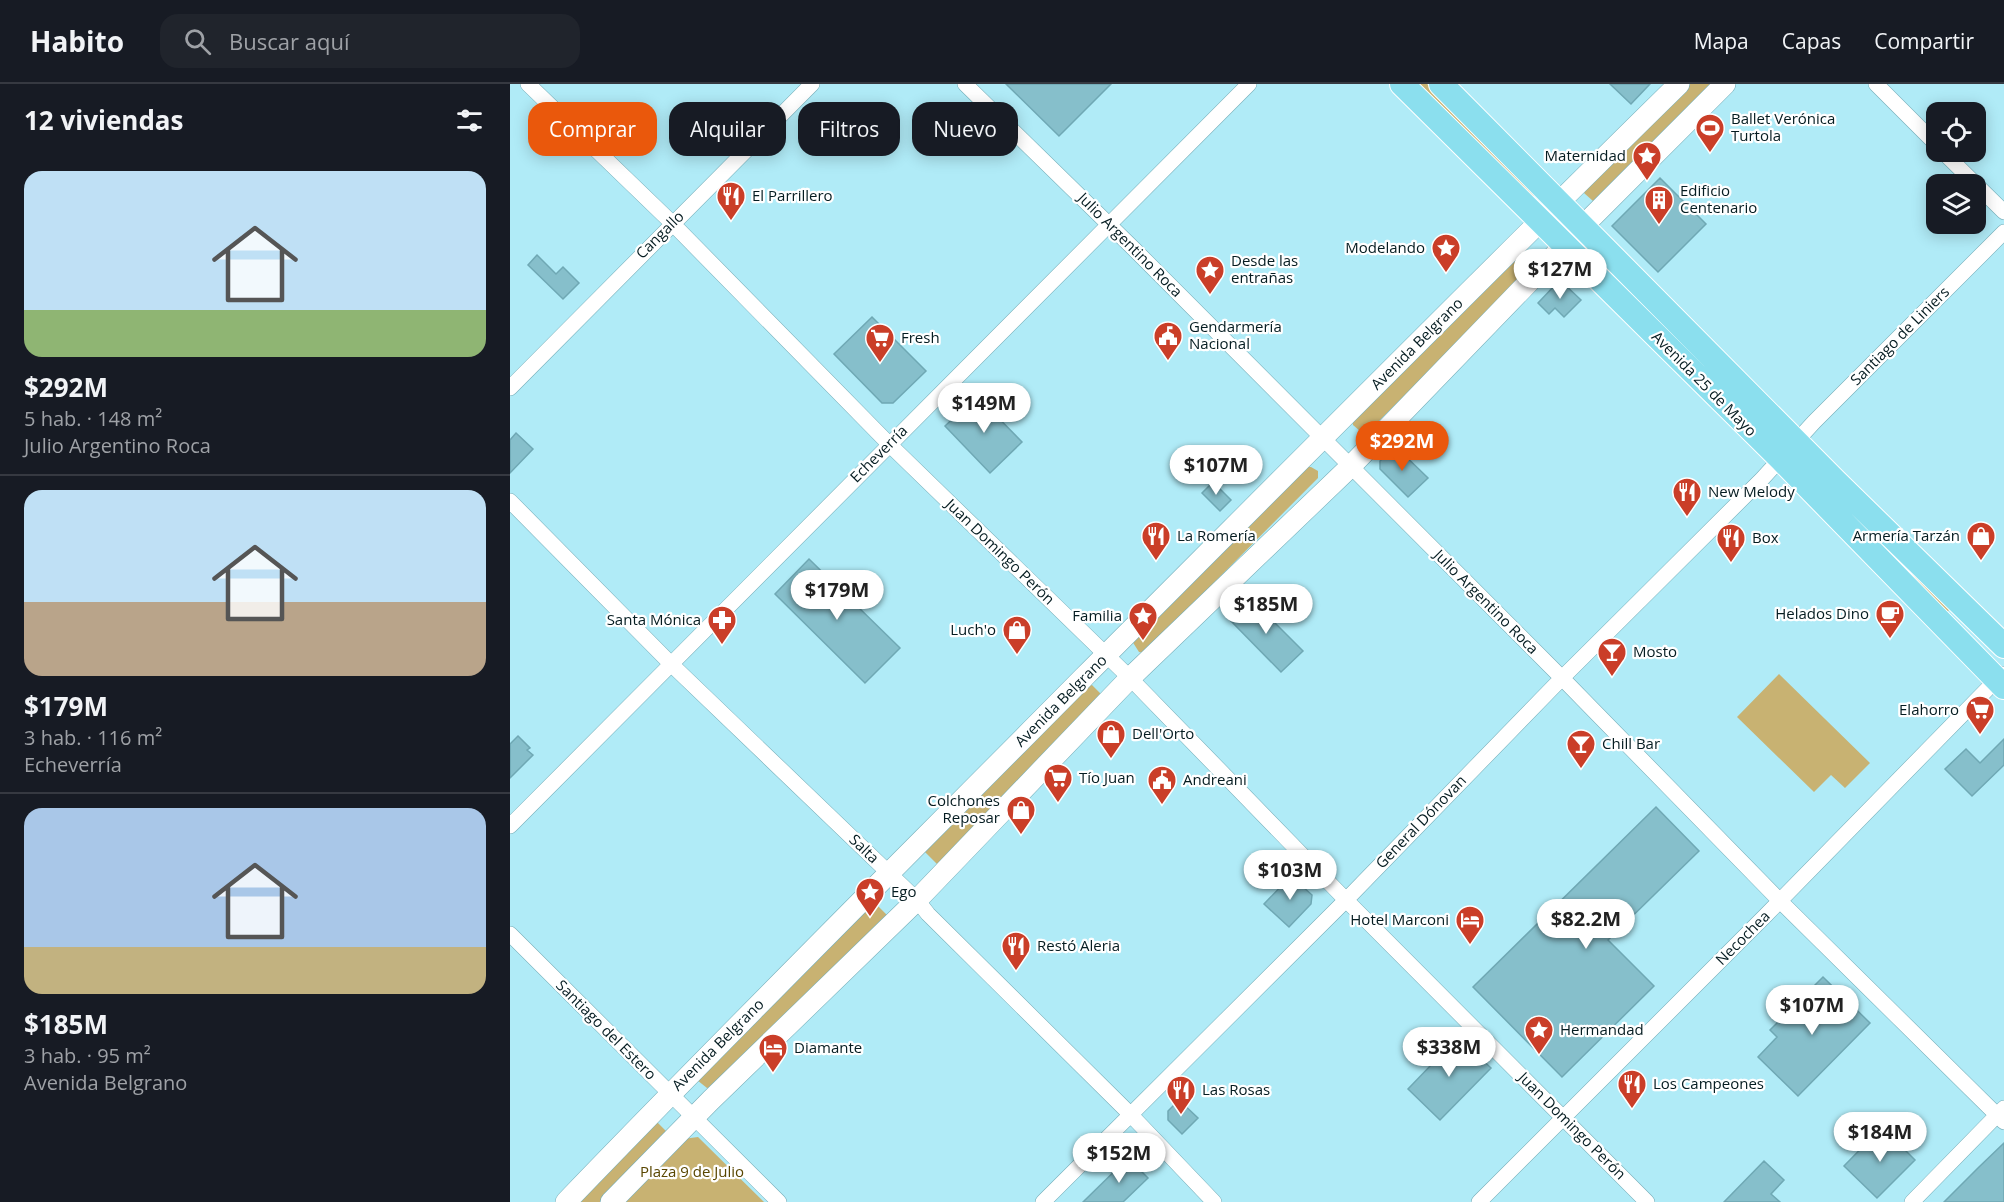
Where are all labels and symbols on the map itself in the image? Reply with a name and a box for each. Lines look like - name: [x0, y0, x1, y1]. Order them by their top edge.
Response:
- place label: Ballet Verónica Turtola: [1731, 108, 1835, 145]
- sports icon: Ballet Verónica Turtola: [1694, 112, 1726, 154]
- place icon: Maternidad: [1631, 140, 1663, 182]
- place label: Maternidad: [1545, 145, 1626, 165]
- restaurant icon: El Parrillero: [715, 180, 747, 222]
- place label: Edificio Centenario: [1680, 180, 1757, 217]
- building icon: Edificio Centenario: [1643, 184, 1675, 226]
- place label: El Parrillero: [752, 185, 833, 205]
- street label: Julio Argentino Roca: [1073, 186, 1187, 301]
- street label: Cangallo: [631, 206, 688, 263]
- place icon: Modelando: [1430, 232, 1462, 274]
- place label: Modelando: [1345, 237, 1425, 257]
- pin: $127M: [1518, 249, 1602, 300]
- place label: Desde las entrañas: [1231, 250, 1298, 287]
- place icon: Desde las entrañas: [1194, 254, 1226, 296]
- street label: Santiago de Liniers: [1846, 282, 1953, 389]
- street label: Avenida Belgrano: [1366, 293, 1467, 394]
- place label: Gendarmería Nacional: [1189, 316, 1282, 353]
- public building icon: Gendarmería Nacional: [1152, 320, 1184, 362]
- supermarket icon: Fresh: [864, 322, 896, 364]
- street label: Avenida 25 de Mayo: [1648, 326, 1762, 440]
- place label: Fresh: [901, 327, 940, 347]
- pin: $149M: [942, 383, 1026, 434]
- street label: Echeverría: [845, 420, 911, 486]
- pin: $292M: [1360, 421, 1444, 472]
- pin: $107M: [1174, 445, 1258, 496]
- restaurant icon: New Melody: [1671, 476, 1703, 518]
- place label: New Melody: [1708, 481, 1795, 501]
- street label: Juan Domingo Perón: [940, 493, 1060, 609]
- restaurant icon: La Romería: [1140, 520, 1172, 562]
- shop icon: Armería Tarzán: [1965, 520, 1997, 562]
- restaurant icon: Box: [1715, 522, 1747, 564]
- place label: La Romería: [1177, 525, 1256, 545]
- place label: Armería Tarzán: [1853, 525, 1960, 545]
- place label: Box: [1752, 527, 1779, 547]
- street label: Julio Argentino Roca: [1429, 543, 1543, 658]
- pin: $179M: [795, 570, 879, 621]
- pin: $185M: [1224, 584, 1308, 635]
- cafe icon: Helados Dino: [1874, 598, 1906, 640]
- place icon: Familia: [1127, 600, 1159, 642]
- place label: Helados Dino: [1775, 603, 1869, 623]
- pharmacy icon: Santa Mónica: [706, 604, 738, 646]
- place label: Familia: [1072, 605, 1122, 625]
- place label: Santa Mónica: [607, 609, 701, 629]
- shop icon: Luch'o: [1001, 614, 1033, 656]
- place label: Luch'o: [950, 619, 996, 639]
- bar icon: Mosto: [1596, 636, 1628, 678]
- place label: Mosto: [1633, 641, 1677, 661]
- street label: Avenida Belgrano: [1010, 650, 1111, 751]
- supermarket icon: Elahorro: [1964, 694, 1996, 736]
- place label: Elahorro: [1899, 699, 1959, 719]
- shop icon: Dell'Orto: [1095, 718, 1127, 760]
- place label: Dell'Orto: [1132, 723, 1194, 743]
- bar icon: Chill Bar: [1565, 728, 1597, 770]
- place label: Chill Bar: [1602, 733, 1660, 753]
- supermarket icon: Tío Juan: [1042, 762, 1074, 804]
- public building icon: Andreani: [1146, 764, 1178, 806]
- place label: Tío Juan: [1079, 767, 1135, 787]
- place label: Andreani: [1183, 769, 1247, 789]
- street label: General Dónovan: [1371, 770, 1470, 872]
- place label: Colchones Reposar: [928, 790, 1000, 827]
- shop icon: Colchones Reposar: [1005, 794, 1037, 836]
- street label: Salta: [846, 829, 884, 867]
- pin: $103M: [1248, 850, 1332, 901]
- place icon: Ego: [854, 876, 886, 918]
- place label: Ego: [891, 881, 917, 901]
- pin: $82.2M: [1537, 899, 1635, 950]
- hotel icon: Hotel Marconi: [1454, 904, 1486, 946]
- street label: Necochea: [1711, 906, 1774, 969]
- place label: Hotel Marconi: [1350, 909, 1449, 929]
- restaurant icon: Restó Aleria: [1000, 930, 1032, 972]
- place label: Restó Aleria: [1037, 935, 1120, 955]
- street label: Santiago del Estero: [552, 975, 661, 1084]
- pin: $107M: [1770, 985, 1854, 1036]
- street label: Avenida Belgrano: [667, 994, 768, 1095]
- place icon: Hermandad: [1523, 1014, 1555, 1056]
- place label: Hermandad: [1560, 1019, 1644, 1039]
- pin: $338M: [1407, 1027, 1491, 1078]
- hotel icon: Diamante: [757, 1032, 789, 1074]
- place label: Diamante: [794, 1037, 862, 1057]
- street label: Juan Domingo Perón: [1513, 1066, 1631, 1183]
- restaurant icon: Los Campeones: [1616, 1068, 1648, 1110]
- place label: Los Campeones: [1653, 1073, 1764, 1093]
- restaurant icon: Las Rosas: [1165, 1074, 1197, 1116]
- place label: Las Rosas: [1202, 1079, 1270, 1099]
- pin: $184M: [1838, 1112, 1922, 1163]
- pin: $152M: [1077, 1133, 1161, 1184]
- park label: Plaza 9 de Julio: [640, 1161, 744, 1181]

